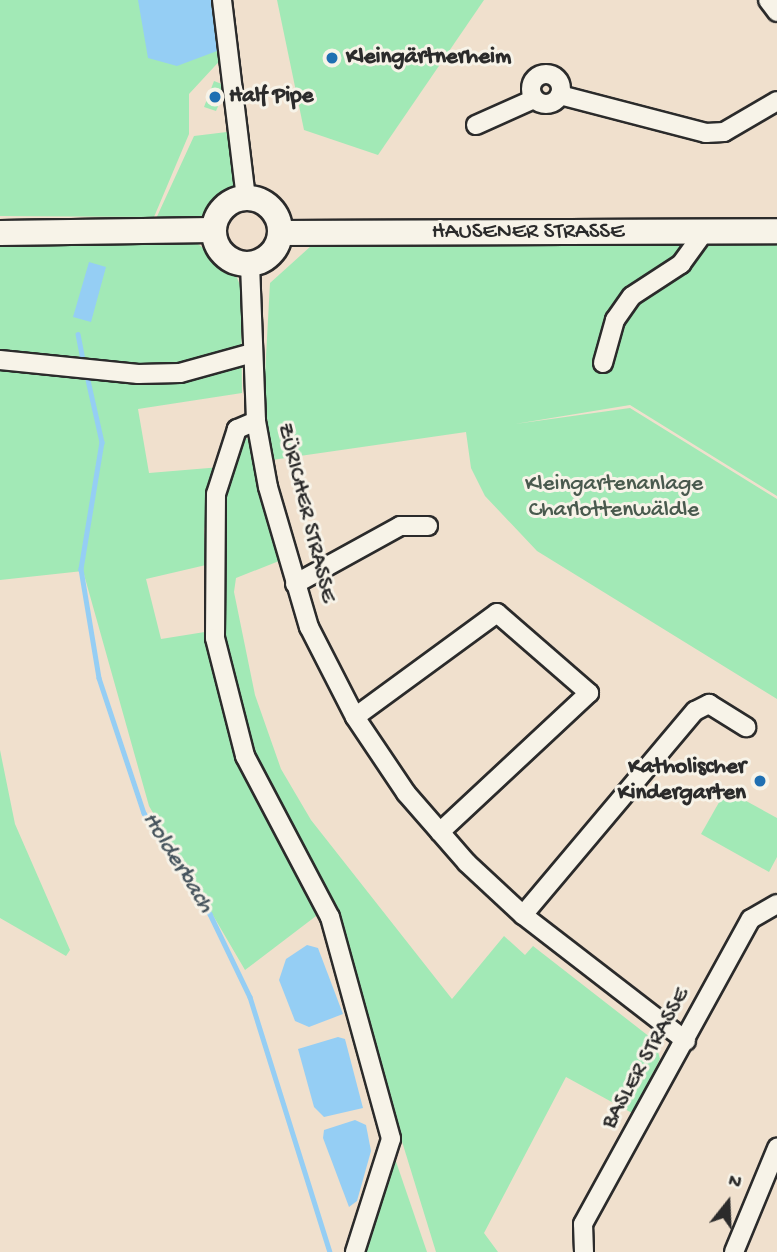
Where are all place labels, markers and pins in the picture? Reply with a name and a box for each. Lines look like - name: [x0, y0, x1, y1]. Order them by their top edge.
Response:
- place label: Kleingärtnerheim: [346, 44, 511, 72]
- marker: Kleingärtnerheim: [324, 50, 340, 66]
- place label: Half Pipe: [229, 83, 313, 111]
- marker: Half Pipe: [207, 89, 223, 105]
- place label: Katholischer Kindergarten: [618, 754, 746, 808]
- marker: Katholischer Kindergarten: [752, 773, 768, 789]

